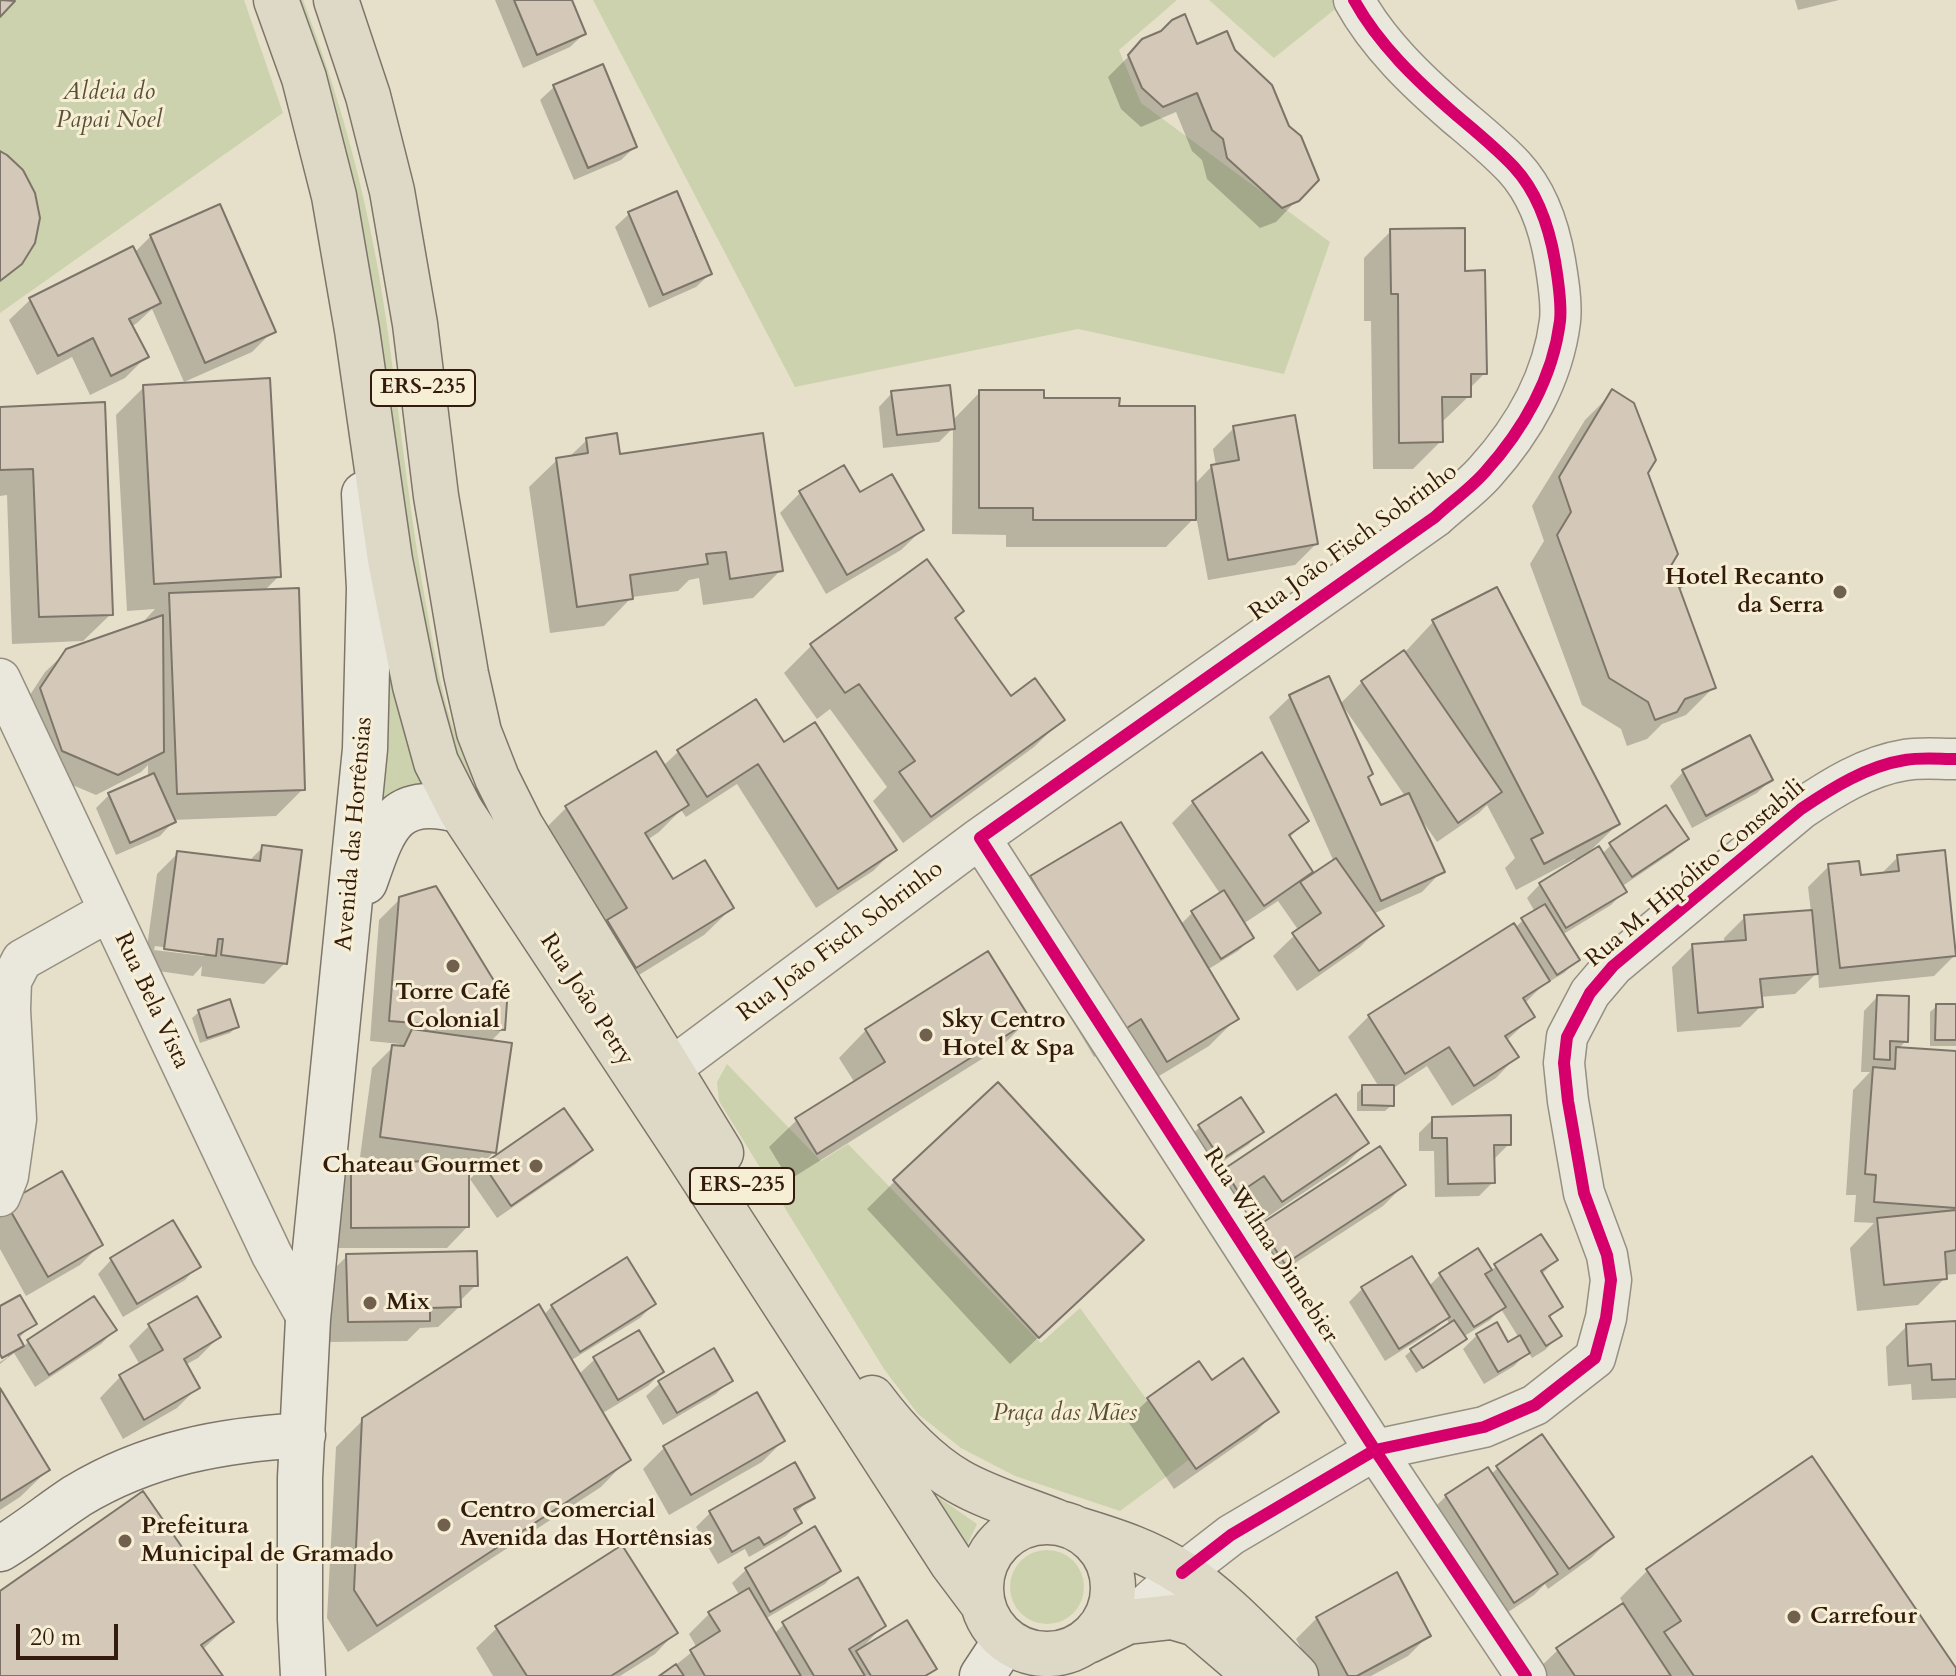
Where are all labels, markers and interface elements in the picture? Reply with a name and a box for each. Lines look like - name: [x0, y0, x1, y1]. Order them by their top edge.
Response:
- park label: Aldeia do Papai Noel: [56, 79, 162, 135]
- road number: ERS-235: [371, 370, 475, 406]
- street label: Rua João Fisch Sobrinho: [1245, 458, 1463, 628]
- place label: Hotel Recanto da Serra: [1665, 564, 1824, 620]
- marker: Hotel Recanto da Serra: [1831, 583, 1849, 601]
- street label: Avenida das Hortênsias: [330, 716, 380, 952]
- street label: Rua M. Hipólito Constabili: [1580, 774, 1812, 974]
- street label: Rua João Fisch Sobrinho: [733, 855, 949, 1029]
- street label: Rua Bela Vista: [107, 928, 195, 1074]
- street label: Rua João Petry: [533, 929, 639, 1071]
- marker: Torre Café Colonial: [444, 957, 462, 975]
- place label: Torre Café Colonial: [395, 979, 511, 1035]
- place label: Sky Centro Hotel & Spa: [942, 1007, 1074, 1063]
- marker: Sky Centro Hotel & Spa: [917, 1026, 935, 1044]
- street label: Rua Wilma Dinnebier: [1196, 1143, 1344, 1349]
- place label: Chateau Gourmet: [322, 1152, 520, 1180]
- marker: Chateau Gourmet: [527, 1157, 545, 1175]
- road number: ERS-235: [690, 1168, 794, 1204]
- place label: Mix: [386, 1289, 430, 1317]
- marker: Mix: [361, 1294, 379, 1312]
- park label: Praça das Mães: [993, 1400, 1137, 1428]
- place label: Centro Comercial Avenida das Hortênsias: [460, 1497, 712, 1553]
- place label: Prefeitura Municipal de Gramado: [141, 1513, 394, 1569]
- marker: Centro Comercial Avenida das Hortênsias: [435, 1516, 453, 1534]
- marker: Prefeitura Municipal de Gramado: [116, 1532, 134, 1550]
- place label: Carrefour: [1810, 1603, 1917, 1631]
- scale bar: [20, 1608, 122, 1658]
- marker: Carrefour: [1785, 1608, 1803, 1626]
- text: 20 m: [30, 1621, 81, 1654]

